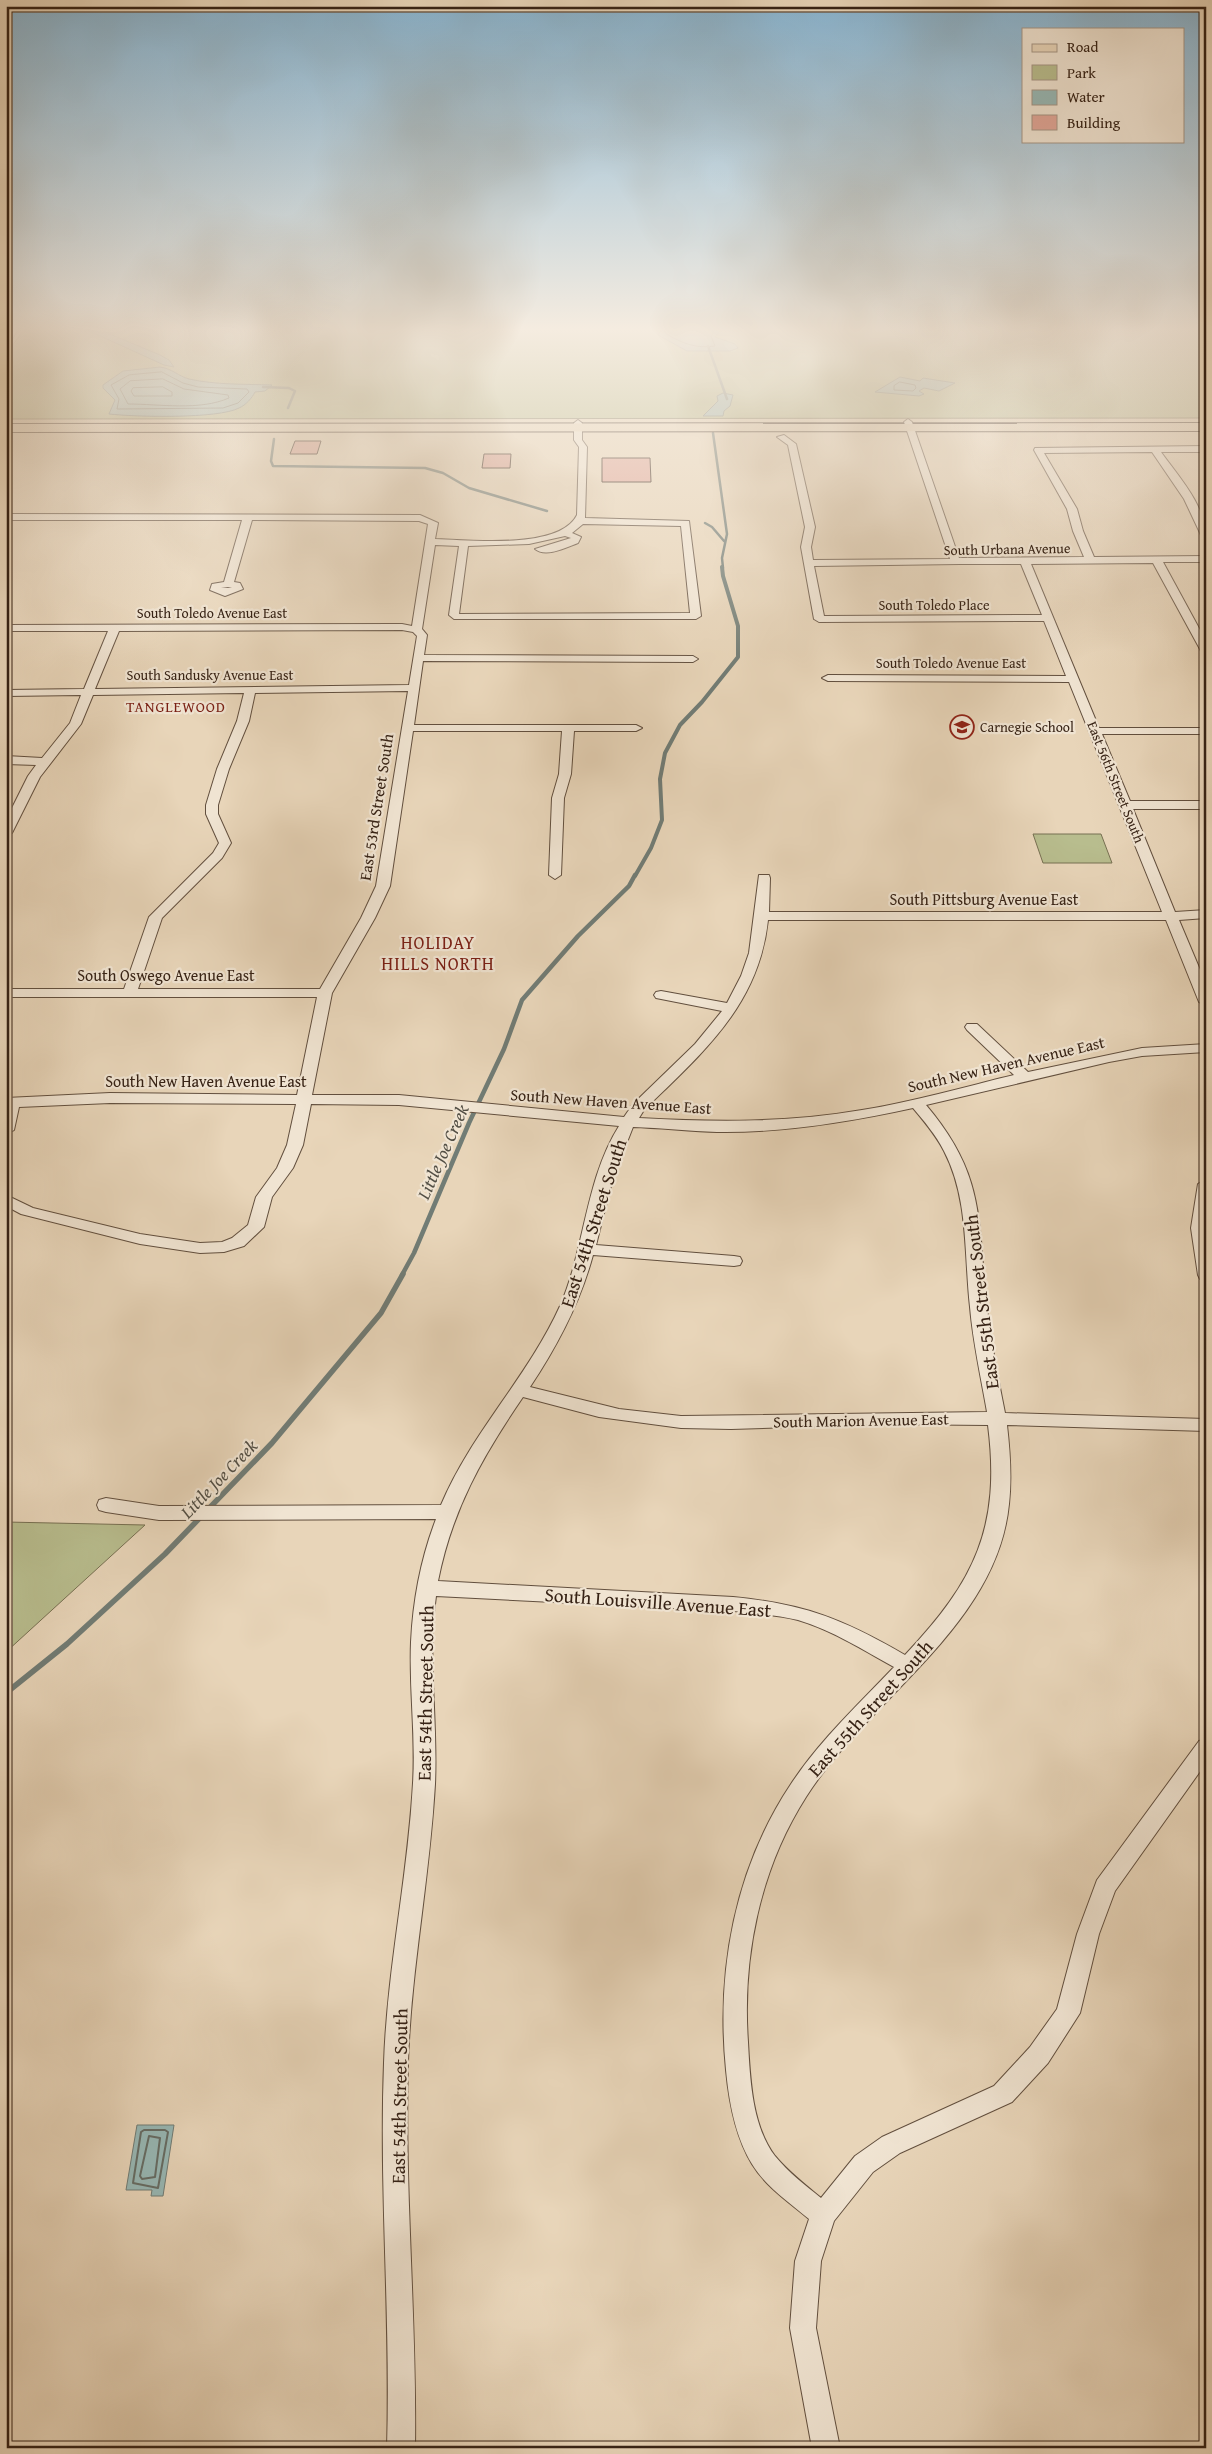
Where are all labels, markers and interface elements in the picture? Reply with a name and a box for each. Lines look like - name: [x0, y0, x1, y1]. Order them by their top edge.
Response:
- legend: [1022, 28, 1184, 142]
- text: Road: [1067, 36, 1098, 57]
- text: Park: [1067, 62, 1096, 83]
- text: Water: [1067, 86, 1105, 107]
- text: Building: [1067, 112, 1121, 133]
- street label: South Urbana Avenue: [943, 538, 1071, 560]
- street label: South Toledo Place: [879, 595, 990, 615]
- street label: South Toledo Avenue East: [137, 603, 287, 623]
- street label: South Toledo Avenue East: [876, 653, 1026, 673]
- street label: South Sandusky Avenue East: [127, 665, 293, 685]
- district label: TANGLEWOOD: [126, 696, 226, 717]
- school or university icon: Carnegie School: [949, 714, 975, 740]
- place label: Carnegie School: [980, 717, 1074, 737]
- street label: East 56th Street South: [1082, 718, 1150, 846]
- street label: East 53rd Street South: [353, 732, 399, 882]
- street label: South Pittsburg Avenue East: [890, 887, 1079, 911]
- district label: HOLIDAY HILLS NORTH: [381, 929, 495, 977]
- street label: South Oswego Avenue East: [77, 963, 255, 987]
- street label: South New Haven Avenue East: [905, 1030, 1107, 1098]
- street label: South New Haven Avenue East: [105, 1069, 307, 1093]
- street label: South New Haven Avenue East: [510, 1082, 713, 1120]
- water label: Little Joe Creek: [409, 1099, 476, 1204]
- street label: East 54th Street South: [553, 1135, 634, 1311]
- street label: East 55th Street South: [956, 1213, 1006, 1391]
- street label: South Marion Avenue East: [773, 1406, 949, 1434]
- water label: Little Joe Creek: [173, 1432, 264, 1525]
- street label: South Louisville Avenue East: [544, 1580, 772, 1624]
- street label: East 54th Street South: [409, 1605, 441, 1781]
- street label: East 55th Street South: [801, 1633, 939, 1783]
- street label: East 54th Street South: [383, 2008, 415, 2184]

